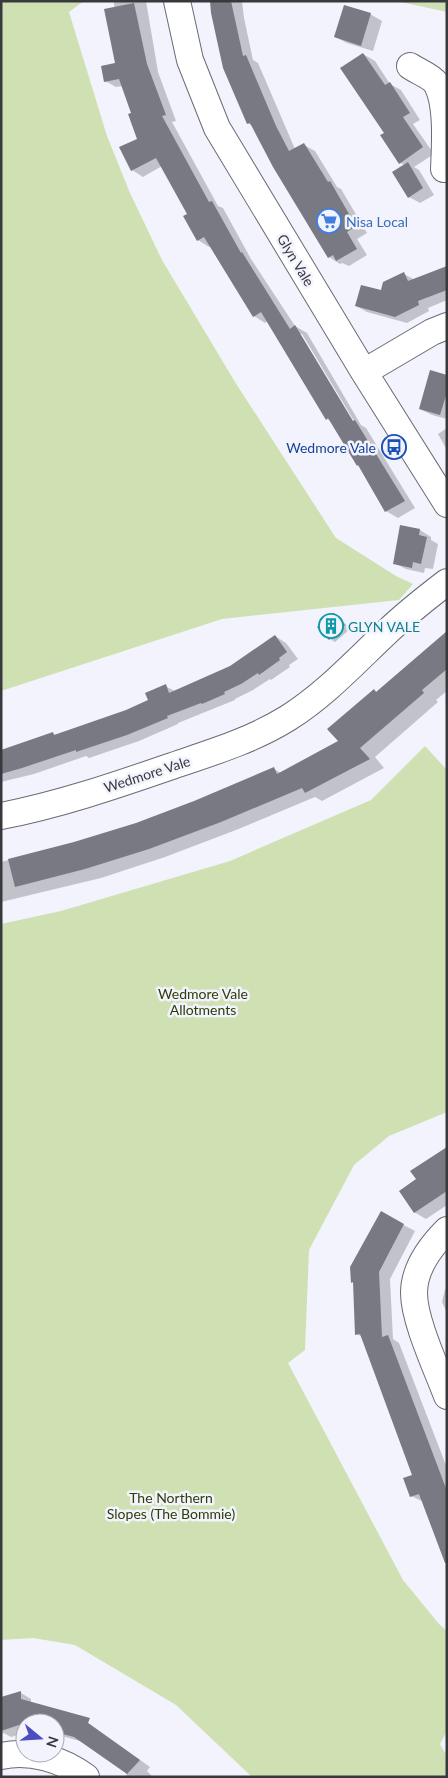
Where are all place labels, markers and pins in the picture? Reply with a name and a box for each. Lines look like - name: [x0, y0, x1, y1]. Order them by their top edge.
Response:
- supermarket icon: Nisa Local: [316, 208, 342, 234]
- place label: Nisa Local: [346, 213, 408, 230]
- bus stop icon: Wedmore Vale: [381, 434, 407, 460]
- place label: Wedmore Vale: [286, 439, 376, 456]
- building icon: GLYN VALE: [318, 613, 344, 639]
- place label: GLYN VALE: [348, 618, 420, 635]

